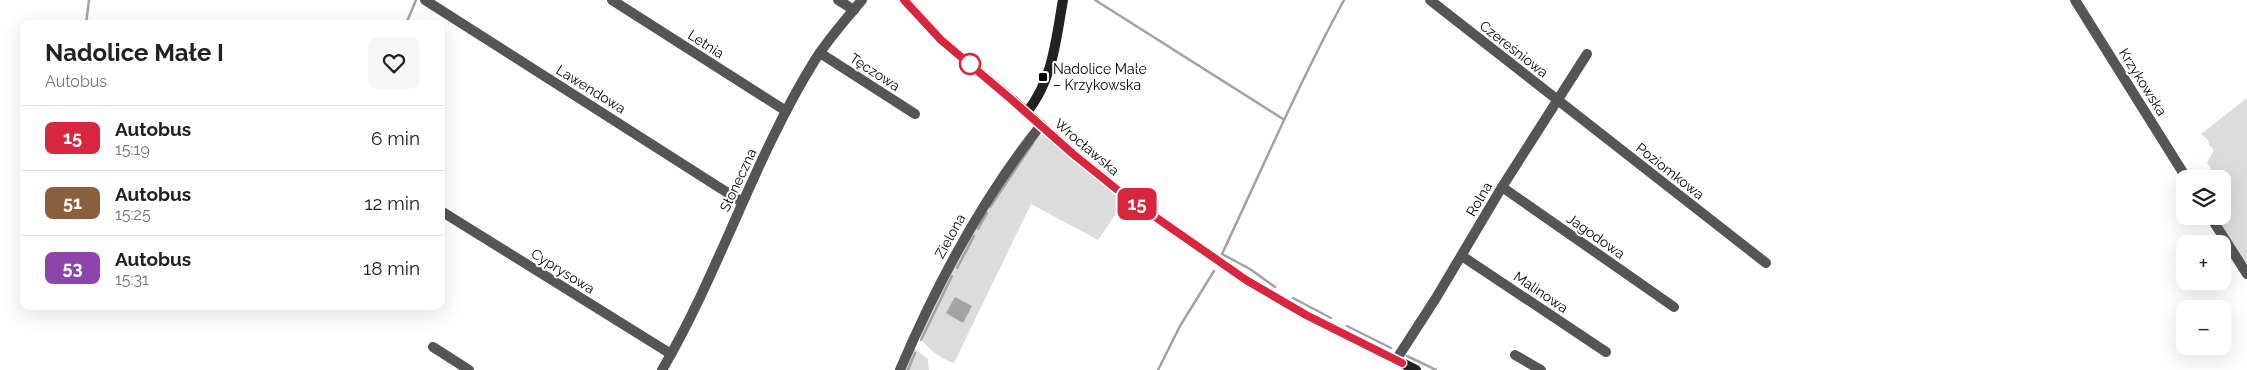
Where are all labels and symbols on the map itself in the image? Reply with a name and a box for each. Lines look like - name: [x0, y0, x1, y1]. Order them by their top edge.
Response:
- street label: Czereśniowa: [1477, 17, 1551, 81]
- street label: Letnia: [685, 26, 727, 62]
- street label: Krzykowska: [2116, 45, 2170, 119]
- street label: Tęczowa: [847, 50, 903, 94]
- unlabelled marker: [959, 53, 981, 75]
- street label: Lawendowa: [553, 61, 629, 117]
- place label: Nadolice Małe – Krzykowska: [1053, 61, 1147, 93]
- marker: Nadolice Małe – Krzykowska: [1037, 71, 1049, 83]
- street label: Wrocławska: [1052, 115, 1122, 179]
- street label: Poziomkowa: [1633, 140, 1707, 202]
- street label: Słoneczna: [716, 146, 760, 214]
- street label: Rolna: [1463, 179, 1495, 219]
- line badge: 15: [1114, 188, 1160, 220]
- street label: Jagodowa: [1564, 210, 1628, 262]
- street label: Zielona: [931, 211, 969, 261]
- street label: Cyprysowa: [528, 245, 598, 297]
- street label: Malinowa: [1511, 268, 1571, 316]

